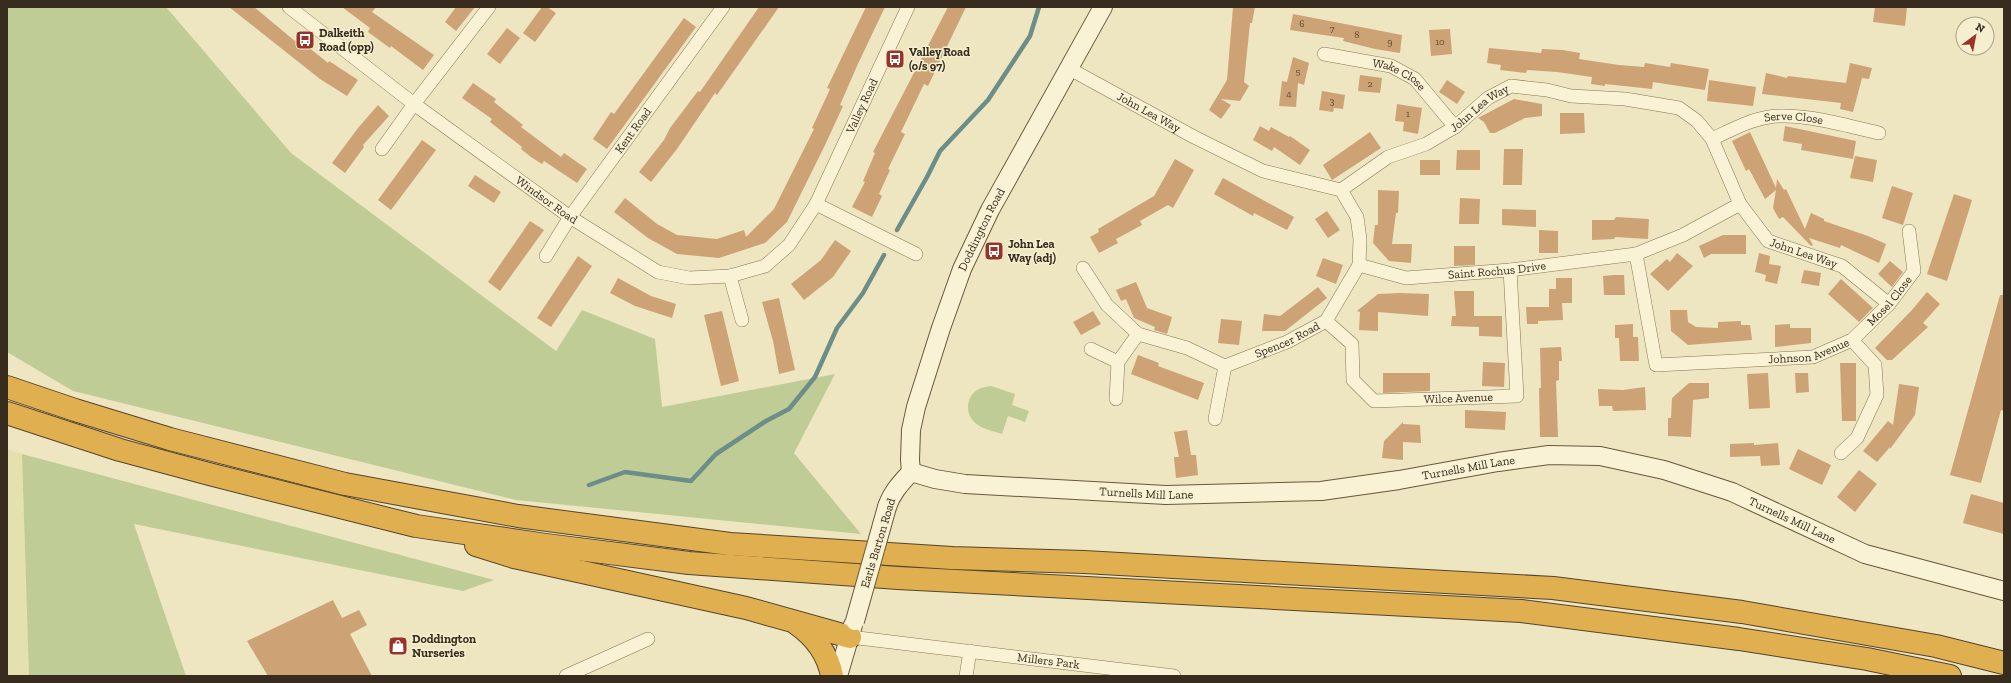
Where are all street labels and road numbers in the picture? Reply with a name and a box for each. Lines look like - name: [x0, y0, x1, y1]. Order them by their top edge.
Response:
- street label: Wake Close: [1372, 56, 1429, 94]
- street label: Valley Road: [843, 76, 881, 136]
- street label: John Lea Way: [1448, 81, 1512, 135]
- street label: John Lea Way: [1115, 89, 1184, 136]
- street label: Kent Road: [612, 104, 655, 156]
- street label: Serve Close: [1763, 109, 1825, 127]
- street label: Windsor Road: [513, 173, 580, 227]
- street label: Doddington Road: [955, 185, 1008, 273]
- street label: John Lea Way: [1768, 235, 1840, 271]
- street label: Saint Rochus Drive: [1447, 258, 1547, 282]
- street label: Mosel Close: [1864, 273, 1915, 328]
- street label: Spencer Road: [1253, 319, 1322, 361]
- street label: Johnson Avenue: [1768, 335, 1852, 366]
- street label: Wilce Avenue: [1424, 390, 1494, 406]
- street label: Turnells Mill Lane: [1421, 453, 1516, 483]
- street label: Turnells Mill Lane: [1099, 484, 1194, 502]
- street label: Turnells Mill Lane: [1747, 494, 1838, 546]
- street label: Earls Barton Road: [858, 496, 898, 590]
- street label: Millers Park: [1017, 650, 1081, 672]

